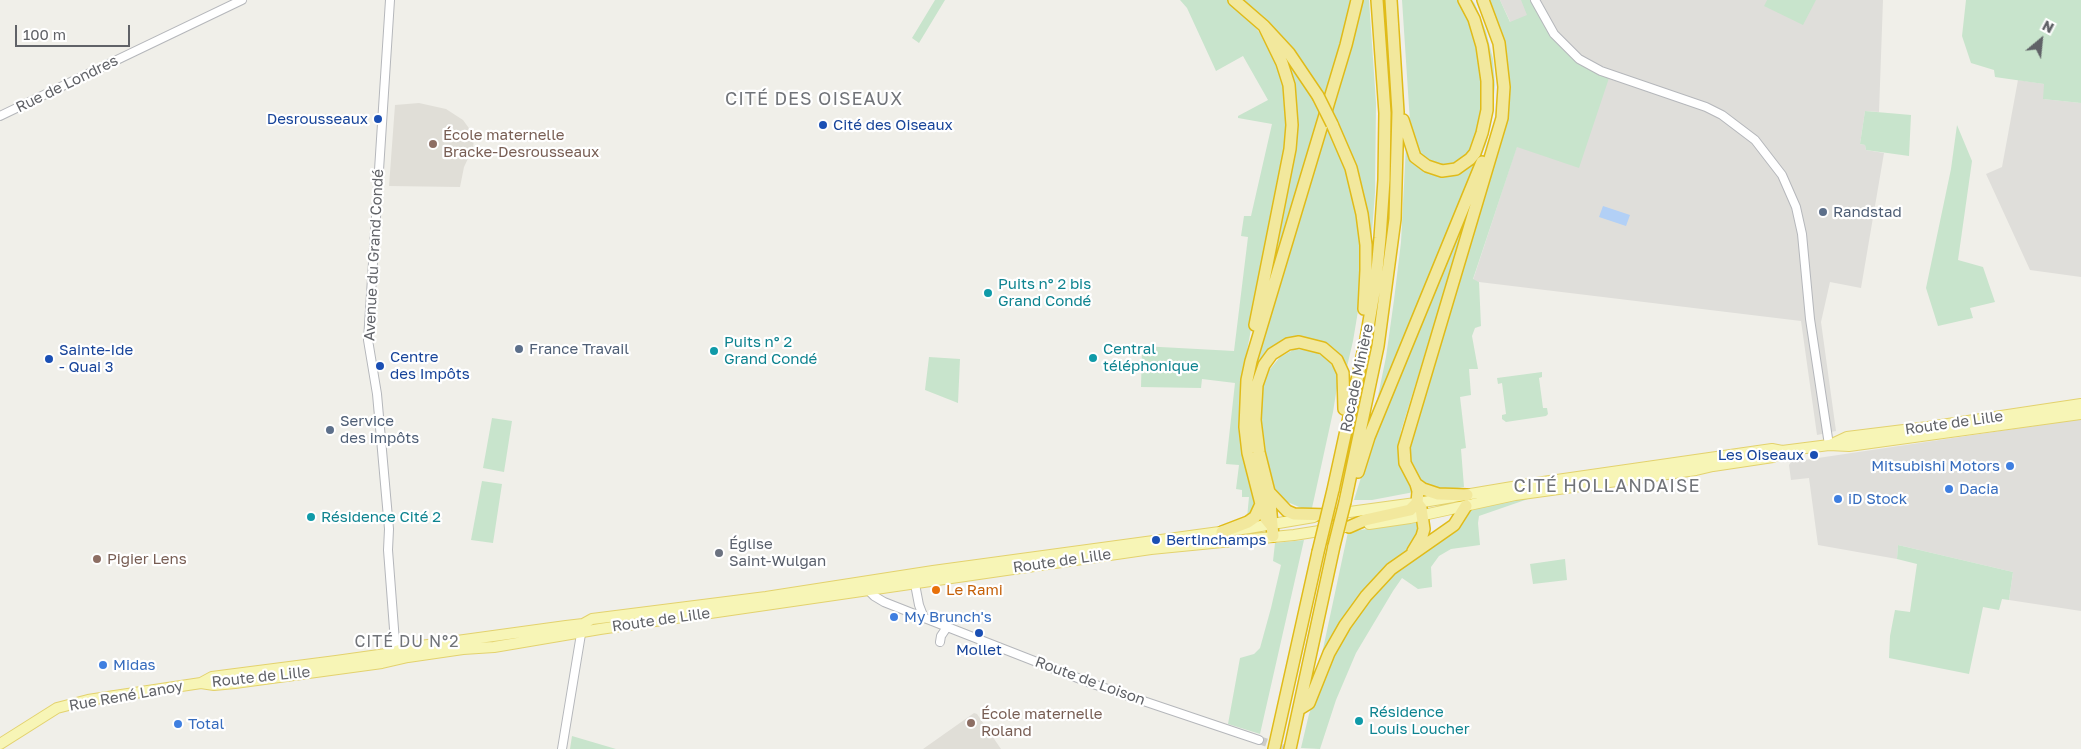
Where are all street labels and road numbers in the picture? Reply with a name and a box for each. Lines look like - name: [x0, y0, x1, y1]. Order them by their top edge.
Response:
- street label: Rue de Londres: [13, 52, 121, 116]
- street label: Avenue du Grand Condé: [361, 169, 387, 341]
- street label: Rocade Minière: [1337, 322, 1377, 434]
- street label: Route de Lille: [1904, 407, 2004, 439]
- street label: Route de Lille: [1012, 545, 1112, 577]
- street label: Route de Lille: [611, 604, 711, 636]
- street label: Route de Loison: [1032, 653, 1148, 709]
- street label: Route de Lille: [211, 663, 311, 691]
- street label: Rue René Lanoy: [68, 677, 184, 715]

